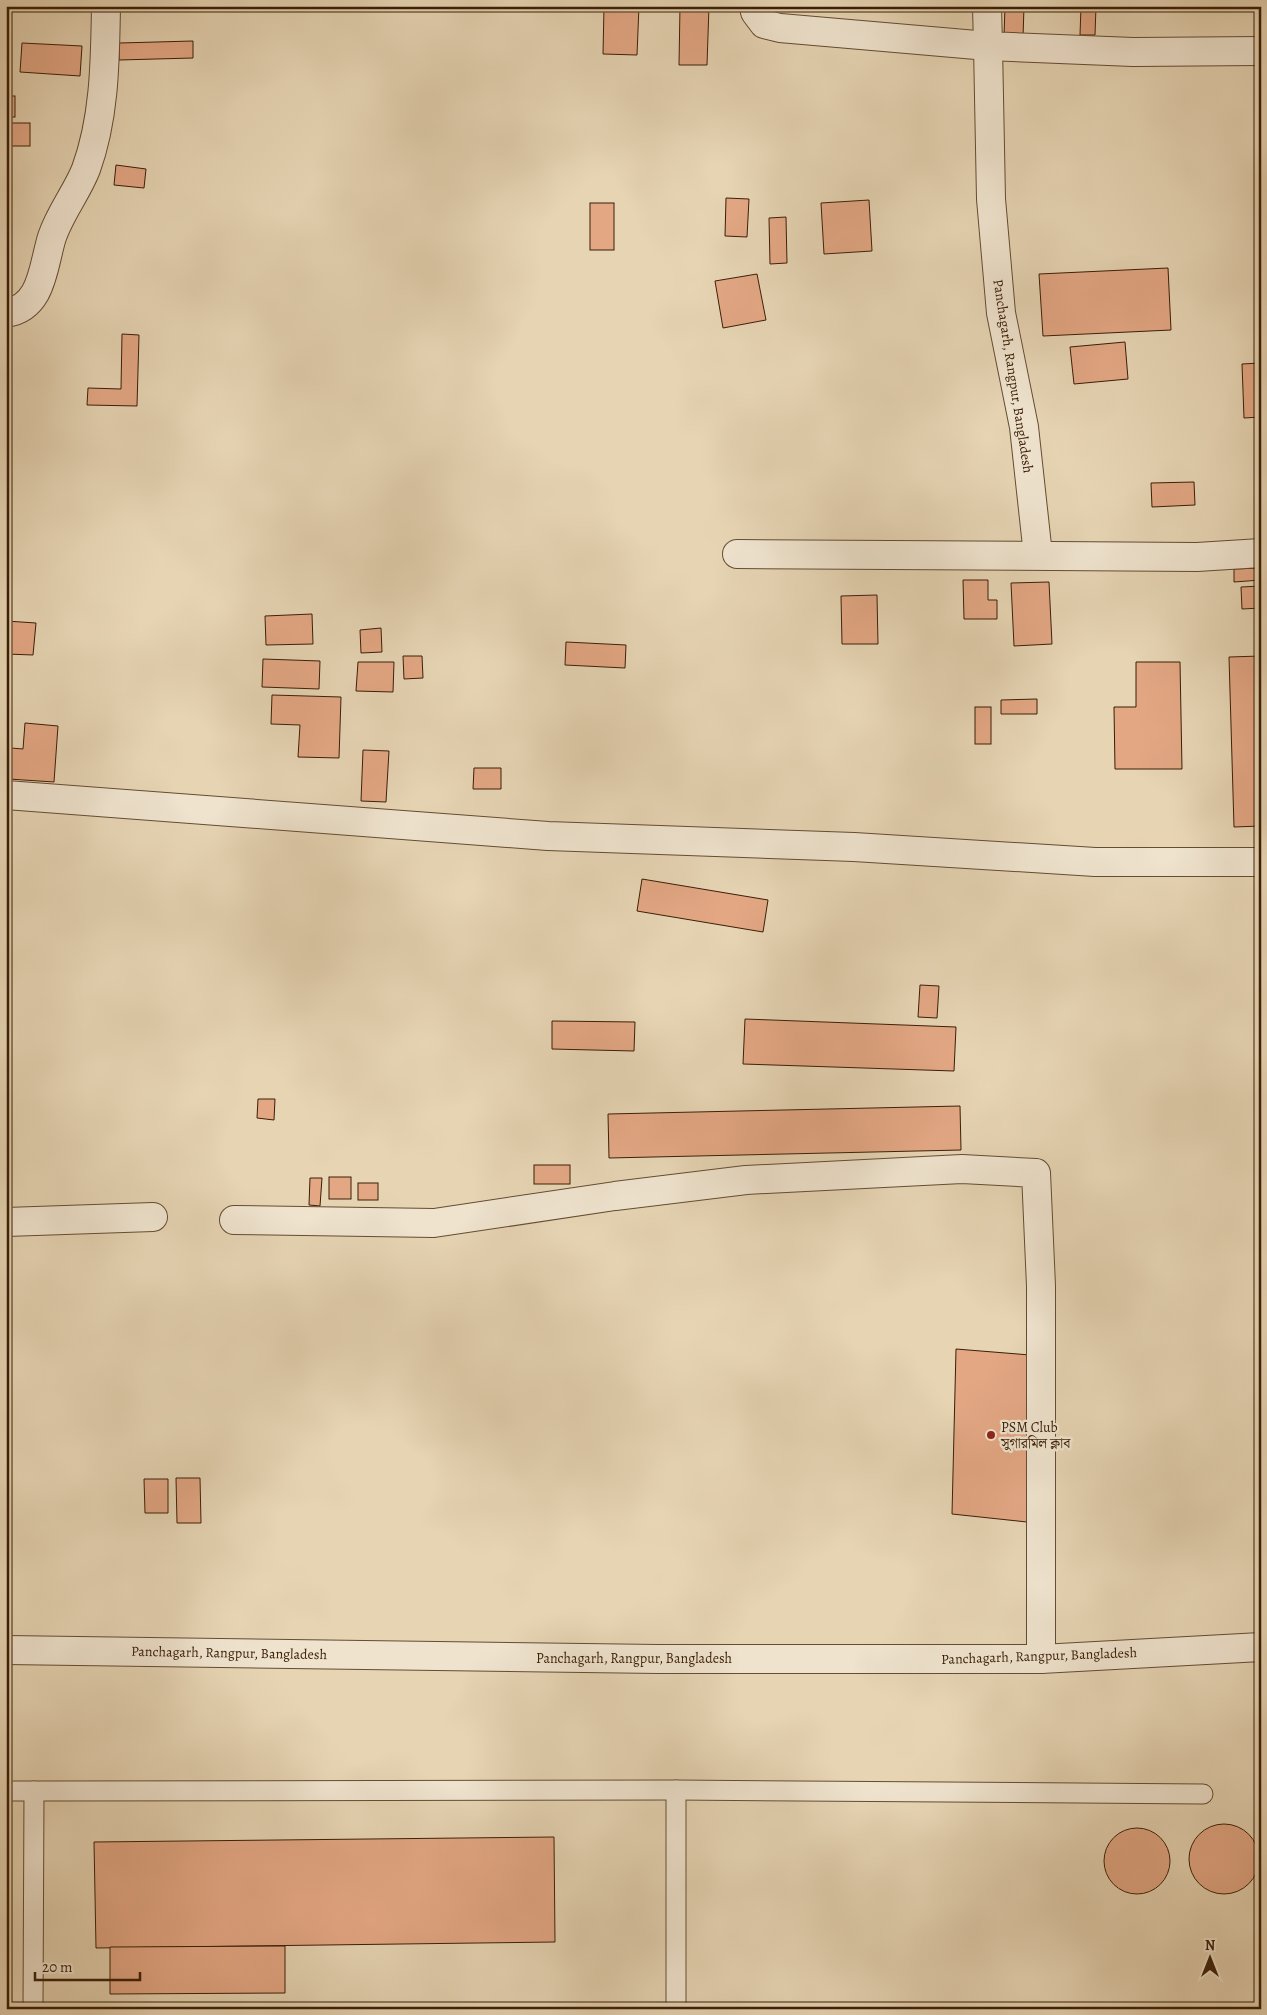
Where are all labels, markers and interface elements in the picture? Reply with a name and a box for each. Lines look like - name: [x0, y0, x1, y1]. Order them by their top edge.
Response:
- street label: Panchagarh, Rangpur, Bangladesh: [988, 278, 1038, 475]
- place label: PSM Club সুগারমিল ক্লাব: [1000, 1418, 1071, 1453]
- marker: PSM Club সুগারমিল ক্লাব: [985, 1429, 997, 1441]
- street label: Panchagarh, Rangpur, Bangladesh: [131, 1642, 328, 1664]
- street label: Panchagarh, Rangpur, Bangladesh: [941, 1643, 1138, 1669]
- street label: Panchagarh, Rangpur, Bangladesh: [536, 1649, 733, 1668]
- north arrow: [1184, 1932, 1234, 1982]
- text: N: [1205, 1936, 1215, 1955]
- scale bar: [35, 1950, 140, 1982]
- text: 20 m: [42, 1957, 73, 1977]

